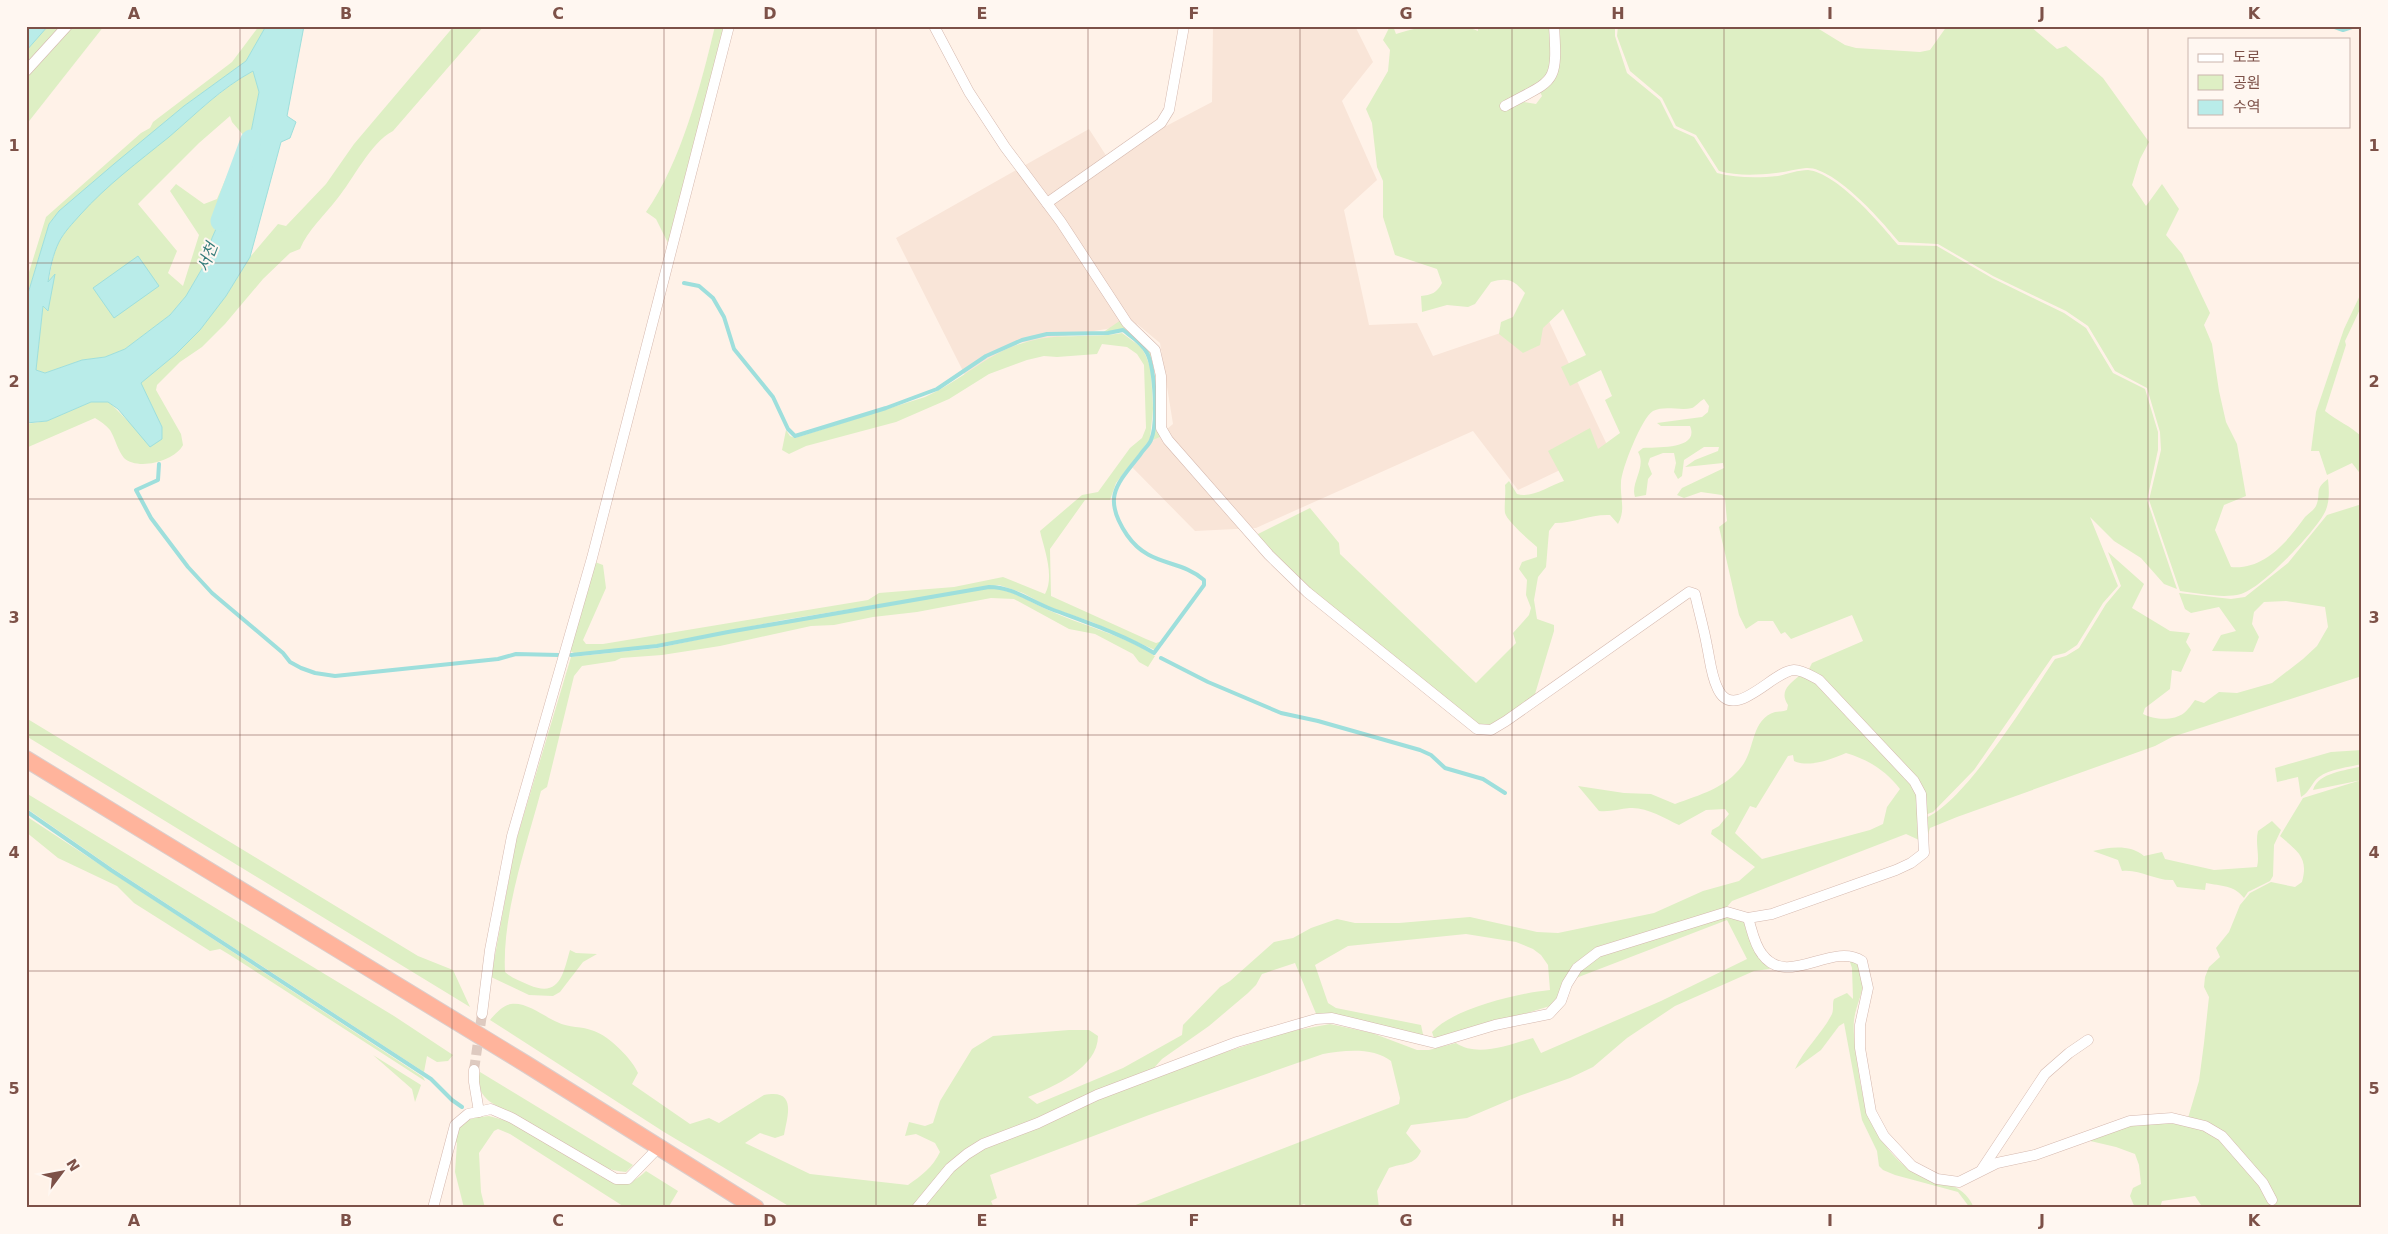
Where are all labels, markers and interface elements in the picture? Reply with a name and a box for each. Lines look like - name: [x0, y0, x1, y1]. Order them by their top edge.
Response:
- text: A: [128, 4, 141, 23]
- text: B: [340, 4, 352, 23]
- text: C: [552, 4, 564, 23]
- text: D: [763, 4, 777, 23]
- text: E: [977, 4, 987, 23]
- text: F: [1189, 4, 1199, 23]
- text: G: [1399, 4, 1413, 23]
- text: H: [1611, 4, 1625, 23]
- text: I: [1827, 4, 1833, 23]
- text: J: [2038, 4, 2045, 23]
- text: K: [2248, 4, 2261, 23]
- legend: [2188, 38, 2350, 128]
- text: 도로: [2233, 48, 2261, 66]
- text: 공원: [2233, 74, 2261, 92]
- text: 수역: [2233, 98, 2261, 116]
- text: 1: [8, 136, 20, 155]
- text: 1: [2368, 136, 2380, 155]
- water label: 서천: [193, 238, 222, 274]
- text: 2: [8, 372, 20, 391]
- text: 2: [2368, 372, 2380, 391]
- text: 3: [8, 608, 20, 627]
- text: 3: [2368, 608, 2380, 627]
- text: 4: [8, 843, 20, 862]
- text: 4: [2368, 843, 2380, 862]
- text: 5: [8, 1079, 20, 1098]
- text: 5: [2368, 1079, 2380, 1098]
- north arrow: [38, 1146, 88, 1196]
- text: N: [63, 1156, 83, 1174]
- text: A: [128, 1211, 141, 1230]
- text: B: [340, 1211, 352, 1230]
- text: C: [552, 1211, 564, 1230]
- text: D: [763, 1211, 777, 1230]
- text: E: [977, 1211, 987, 1230]
- text: F: [1189, 1211, 1199, 1230]
- text: G: [1399, 1211, 1413, 1230]
- text: H: [1611, 1211, 1625, 1230]
- text: I: [1827, 1211, 1833, 1230]
- text: J: [2038, 1211, 2045, 1230]
- text: K: [2248, 1211, 2261, 1230]

